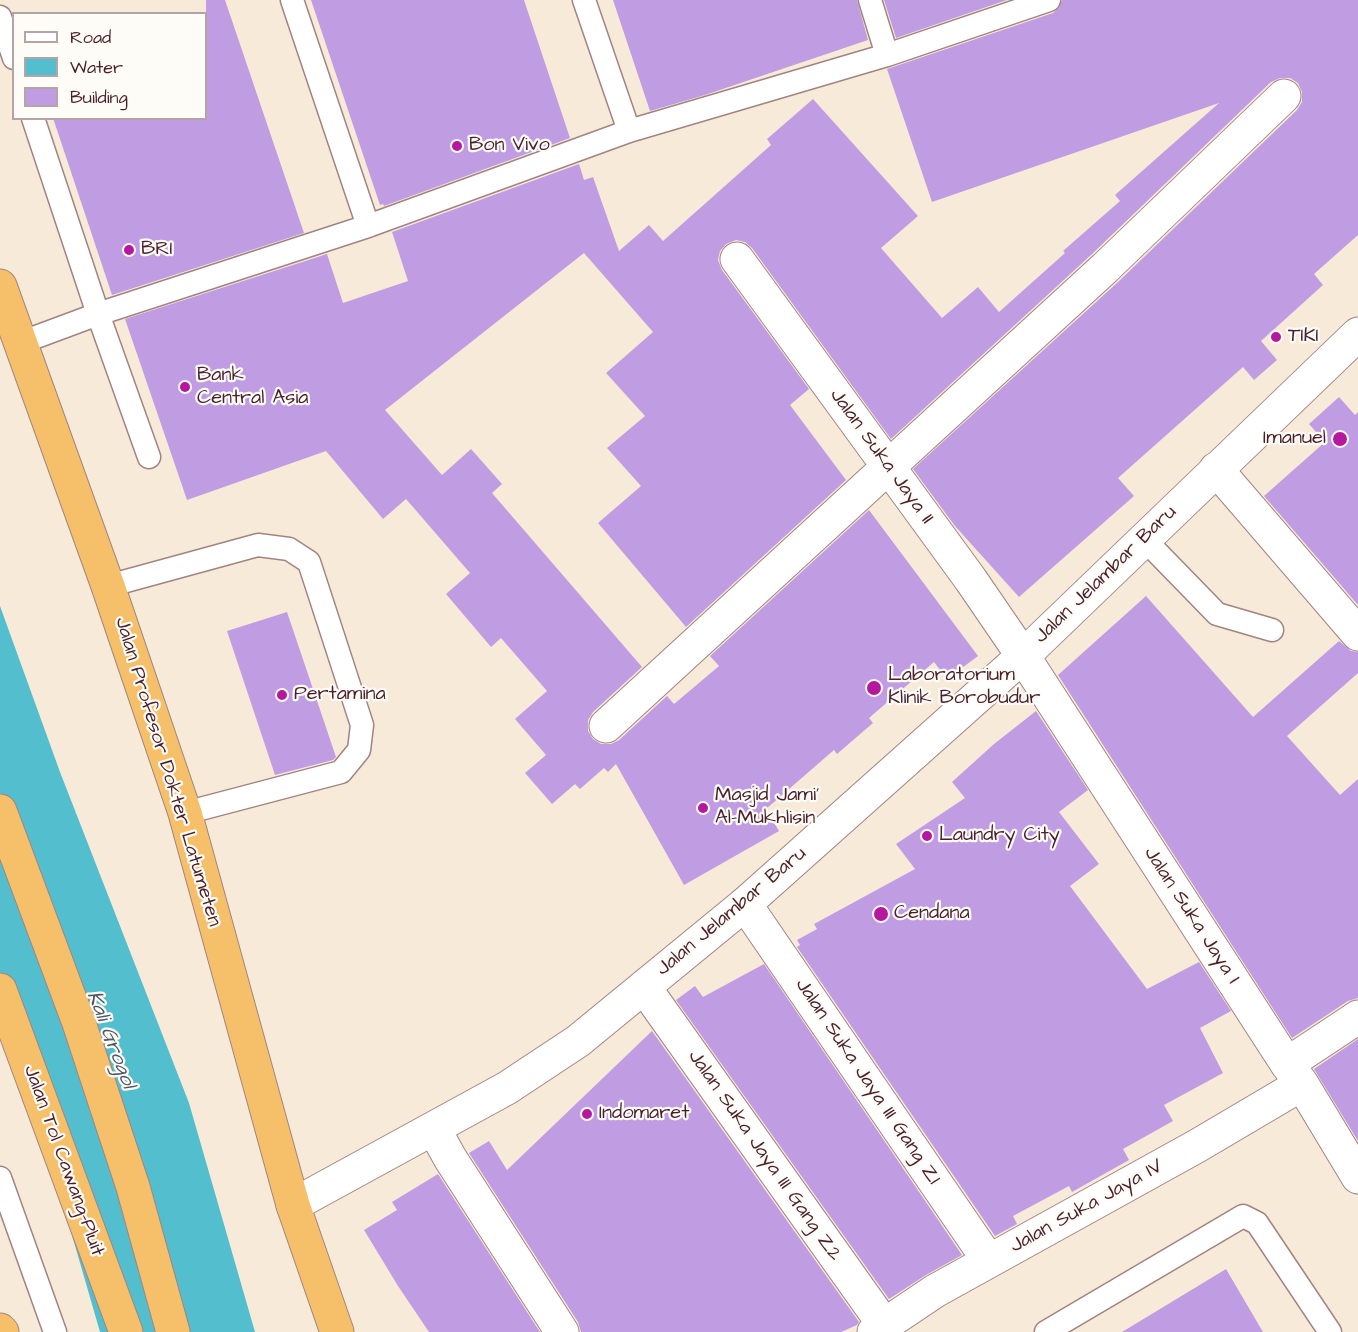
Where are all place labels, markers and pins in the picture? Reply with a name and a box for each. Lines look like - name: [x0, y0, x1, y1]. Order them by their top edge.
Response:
- place label: Bon Vivo: [469, 134, 550, 158]
- marker: Bon Vivo: [450, 139, 464, 153]
- place label: BRI: [141, 238, 173, 262]
- marker: BRI: [122, 243, 136, 257]
- place label: TIKI: [1288, 325, 1319, 349]
- marker: TIKI: [1269, 330, 1283, 344]
- place label: Bank Central Asia: [197, 364, 308, 411]
- marker: Bank Central Asia: [178, 380, 192, 394]
- place label: Imanuel: [1263, 427, 1326, 451]
- marker: Imanuel: [1331, 430, 1349, 448]
- place label: Laboratorium Klinik Borobudur: [888, 664, 1040, 711]
- marker: Laboratorium Klinik Borobudur: [865, 679, 883, 697]
- place label: Pertamina: [294, 683, 386, 707]
- marker: Pertamina: [275, 688, 289, 702]
- place label: Masjid Jami' Al-Mukhlisin: [715, 784, 819, 831]
- marker: Masjid Jami' Al-Mukhlisin: [696, 801, 710, 815]
- place label: Laundry City: [939, 824, 1060, 848]
- marker: Laundry City: [920, 829, 934, 843]
- place label: Cendana: [894, 902, 970, 926]
- marker: Cendana: [872, 905, 890, 923]
- place label: Indomaret: [599, 1102, 689, 1126]
- marker: Indomaret: [580, 1107, 594, 1121]

